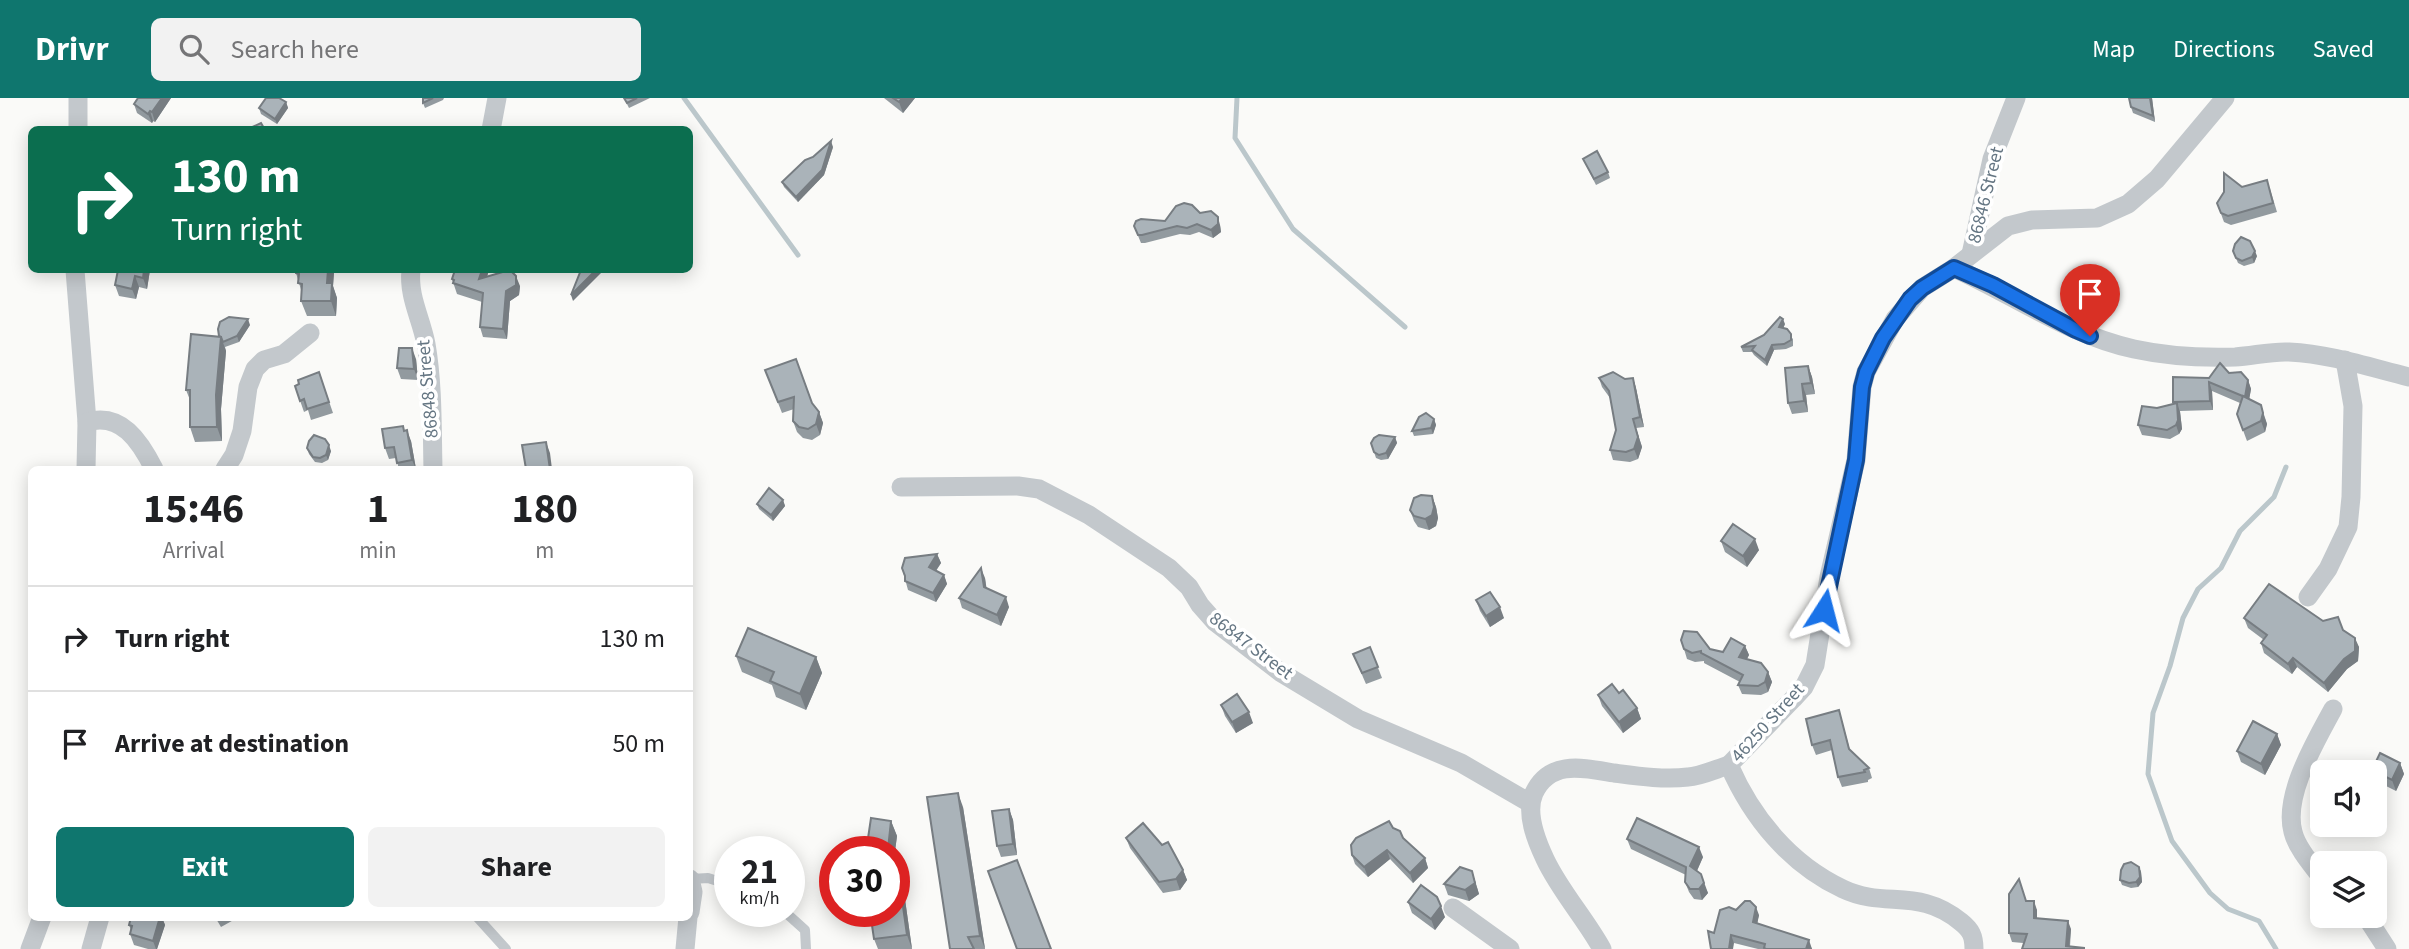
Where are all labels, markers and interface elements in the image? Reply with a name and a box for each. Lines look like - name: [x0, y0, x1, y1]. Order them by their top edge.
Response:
- search box: [151, 18, 641, 81]
- text: Drivr: [35, 26, 109, 73]
- icon: search: [175, 30, 213, 68]
- text: Search here: [231, 31, 359, 68]
- text: Map: [2092, 32, 2135, 67]
- text: Directions: [2173, 32, 2275, 67]
- text: Saved: [2313, 32, 2374, 67]
- text: 130 m: [171, 142, 300, 212]
- street label: 86846 Street: [1961, 143, 2011, 246]
- icon: right: [56, 154, 147, 245]
- text: Turn right: [171, 207, 302, 253]
- pin: [2060, 264, 2120, 336]
- icon: arrive: [2071, 275, 2109, 313]
- street label: 86848 Street: [410, 338, 446, 439]
- text: 15:46: [143, 479, 244, 539]
- text: 1: [367, 479, 389, 539]
- text: 180: [511, 479, 578, 539]
- text: Arrival: [163, 534, 225, 567]
- text: min: [359, 534, 397, 567]
- text: m: [535, 534, 554, 567]
- position arrow: [1787, 573, 1861, 647]
- street label: 86847 Street: [1203, 606, 1299, 687]
- icon: right: [56, 620, 94, 658]
- text: Turn right: [115, 620, 230, 657]
- text: 130 m: [599, 620, 665, 657]
- street label: 46250 Street: [1725, 677, 1811, 769]
- icon: arrive: [56, 725, 94, 763]
- text: Arrive at destination: [115, 725, 349, 762]
- text: 50 m: [612, 725, 665, 762]
- map controls: [2310, 760, 2387, 928]
- button: sound: [2310, 760, 2387, 837]
- button: Exit: [56, 827, 354, 907]
- button: Share: [368, 827, 665, 907]
- speed limit sign: 30: [819, 836, 910, 927]
- text: 21: [741, 847, 778, 897]
- button: layers: [2310, 851, 2387, 928]
- text: km/h: [740, 886, 779, 911]

